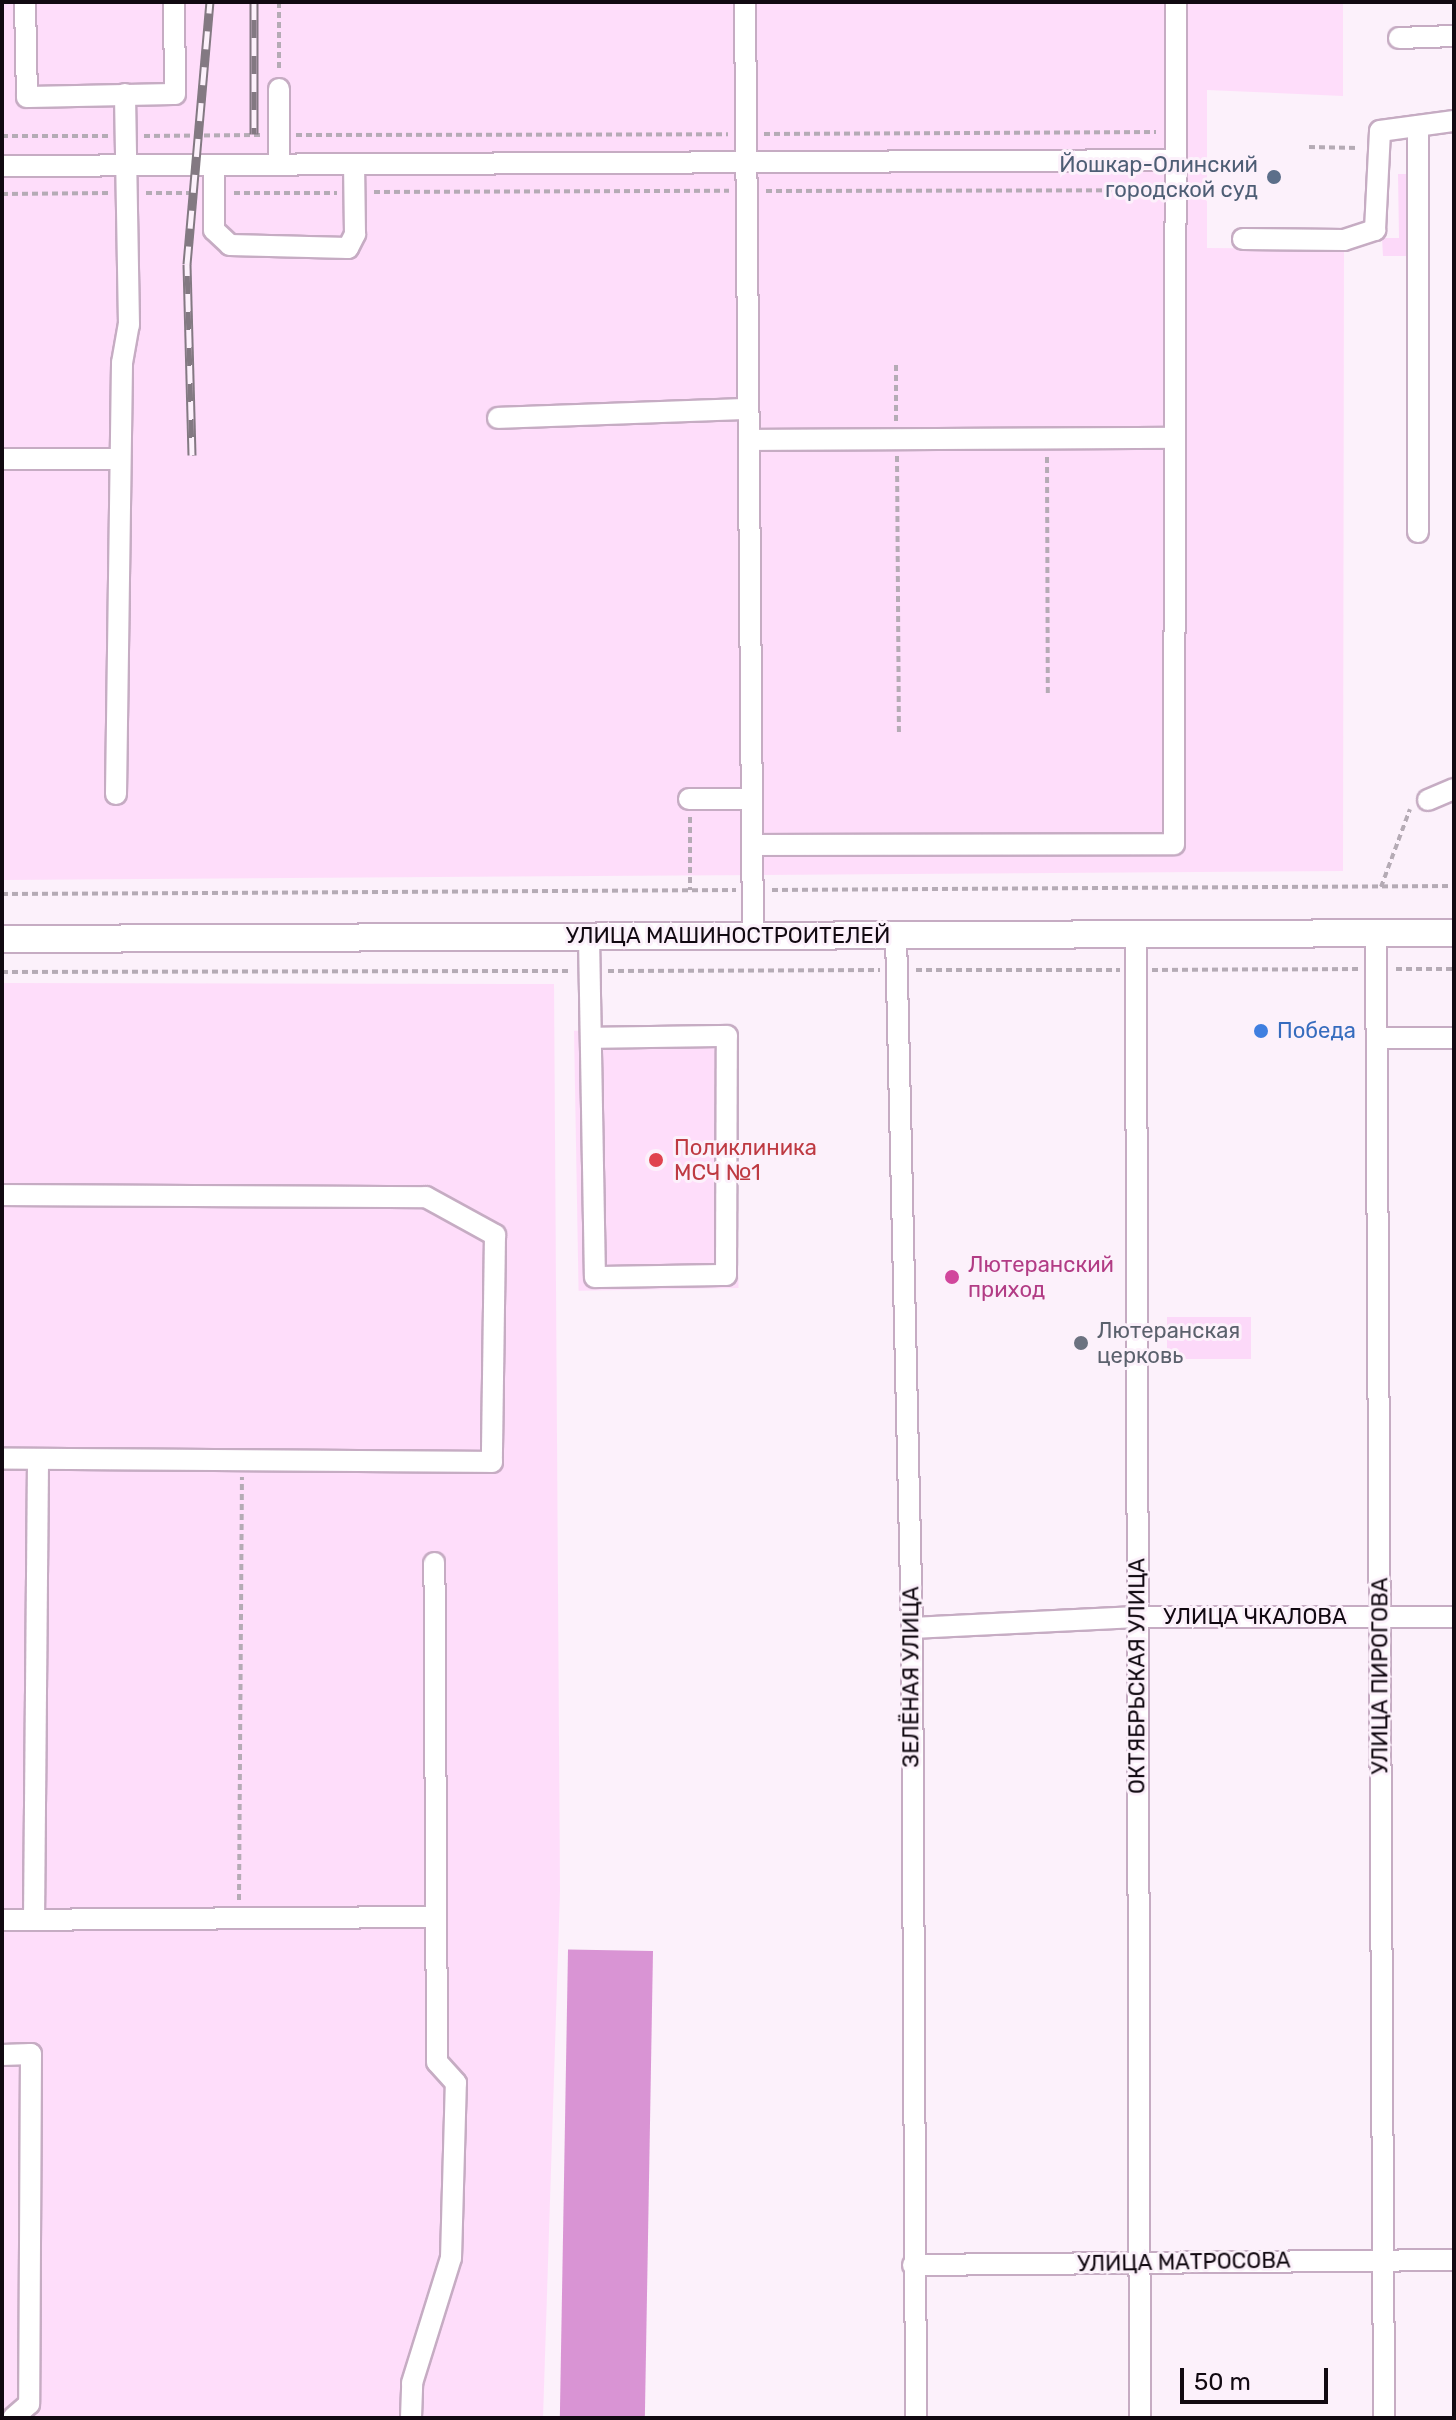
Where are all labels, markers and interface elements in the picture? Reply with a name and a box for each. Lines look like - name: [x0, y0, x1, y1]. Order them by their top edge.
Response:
- place label: Йошкар-Олинский городской суд: [1059, 151, 1258, 202]
- marker: Йошкар-Олинский городской суд: [1265, 168, 1283, 186]
- street label: УЛИЦА МАШИНОСТРОИТЕЛЕЙ: [566, 923, 890, 949]
- place label: Победа: [1277, 1018, 1356, 1044]
- marker: Победа: [1252, 1022, 1270, 1040]
- place label: Поликлиника МСЧ №1: [674, 1134, 817, 1186]
- marker: Поликлиника МСЧ №1: [645, 1149, 667, 1171]
- place label: Лютеранский приход: [968, 1251, 1114, 1302]
- marker: Лютеранский приход: [943, 1268, 961, 1286]
- place label: Лютеранская церковь: [1097, 1317, 1240, 1368]
- marker: Лютеранская церковь: [1072, 1334, 1090, 1352]
- street label: ОКТЯБРЬСКАЯ УЛИЦА: [1124, 1558, 1150, 1794]
- street label: УЛИЦА ПИРОГОВА: [1367, 1578, 1393, 1774]
- street label: ЗЕЛЁНАЯ УЛИЦА: [898, 1586, 924, 1768]
- street label: УЛИЦА ЧКАЛОВА: [1163, 1604, 1347, 1630]
- street label: УЛИЦА МАТРОСОВА: [1077, 2247, 1291, 2277]
- scale bar: [1184, 2352, 1332, 2402]
- text: 50 m: [1194, 2368, 1251, 2396]

